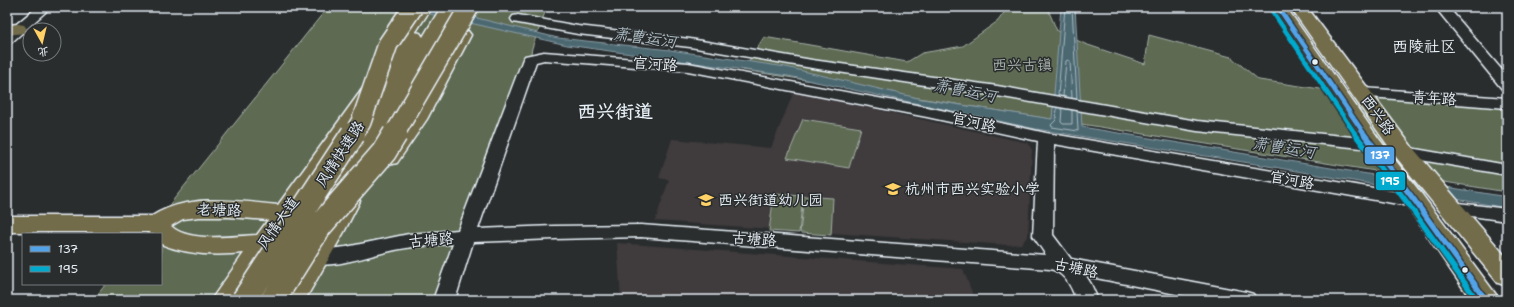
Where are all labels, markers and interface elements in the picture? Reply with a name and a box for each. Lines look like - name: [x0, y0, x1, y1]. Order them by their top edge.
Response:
- north arrow: [22, 22, 62, 62]
- water label: 萧曹运河: [612, 23, 681, 53]
- district label: 西陵社区: [1392, 36, 1456, 57]
- text: 北: [37, 43, 50, 60]
- street label: 官河路: [632, 52, 678, 76]
- park label: 西兴古镇: [992, 55, 1052, 75]
- unlabelled marker: [1310, 57, 1320, 67]
- water label: 萧曹运河: [931, 74, 1001, 107]
- street label: 青年路: [1411, 86, 1457, 110]
- street label: 西兴路: [1357, 91, 1399, 139]
- district label: 西兴街道: [577, 99, 653, 124]
- street label: 官河路: [950, 108, 998, 136]
- street label: 风情快速路: [311, 117, 369, 191]
- water label: 萧曹运河: [1251, 132, 1320, 163]
- line badge: 137: [1364, 146, 1395, 165]
- text: 137: [1370, 148, 1390, 163]
- street label: 官河路: [1268, 166, 1316, 194]
- line badge: 195: [1375, 171, 1406, 191]
- text: 195: [1380, 174, 1400, 189]
- place label: 杭州市西兴实验小学: [905, 179, 1040, 199]
- school or university icon: 杭州市西兴实验小学: [884, 180, 902, 198]
- place label: 西兴街道幼儿园: [718, 190, 823, 210]
- school or university icon: 西兴街道幼儿园: [697, 191, 715, 209]
- street label: 风情大道: [253, 193, 303, 253]
- street label: 老塘路: [196, 200, 242, 220]
- street label: 古塘路: [731, 227, 777, 251]
- street label: 古塘路: [408, 228, 454, 252]
- legend: [22, 233, 162, 285]
- text: 137: [58, 241, 78, 257]
- street label: 古塘路: [1052, 254, 1100, 282]
- text: 195: [58, 261, 78, 277]
- unlabelled marker: [1460, 265, 1470, 275]

